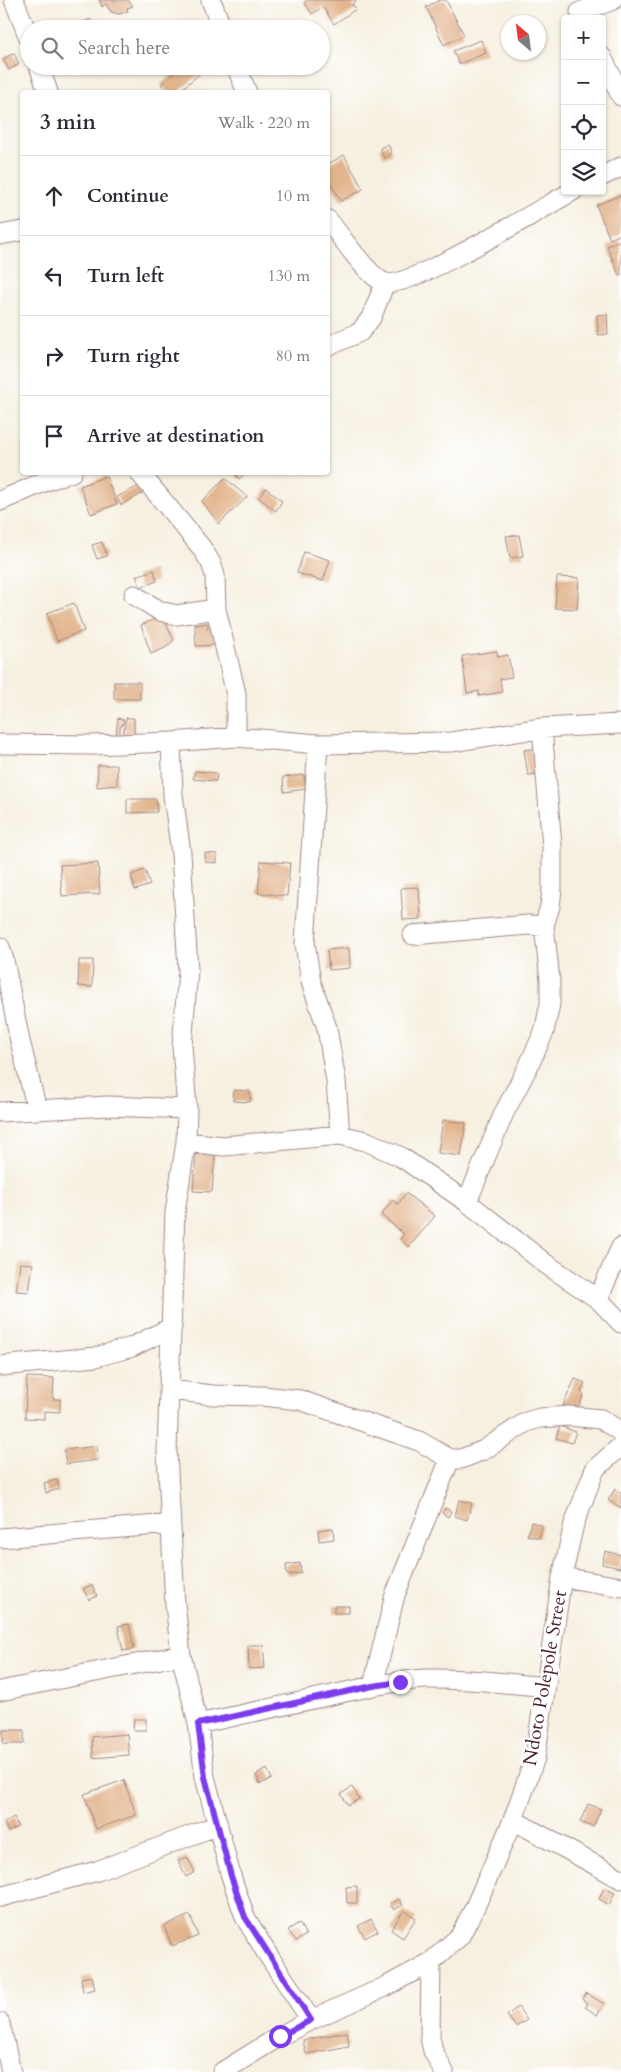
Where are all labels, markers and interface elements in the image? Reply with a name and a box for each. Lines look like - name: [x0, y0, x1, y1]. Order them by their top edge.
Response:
- north arrow: [501, 15, 546, 60]
- map controls: [561, 15, 606, 195]
- button: +: [561, 15, 606, 60]
- search box: [20, 20, 330, 75]
- icon: search: [38, 34, 66, 62]
- text: Search here: [78, 35, 170, 61]
- button: −: [561, 60, 606, 105]
- button: locate: [561, 105, 606, 150]
- text: 3 min: [40, 108, 96, 137]
- text: Walk · 220 m: [218, 112, 310, 134]
- button: layers: [561, 150, 606, 195]
- icon: ahead: [40, 182, 68, 210]
- text: Continue: [87, 183, 169, 209]
- text: 10 m: [276, 185, 310, 207]
- icon: left: [40, 262, 68, 290]
- text: Turn left: [87, 263, 164, 289]
- text: 130 m: [268, 265, 310, 287]
- icon: right: [40, 342, 68, 370]
- text: Turn right: [87, 343, 179, 369]
- text: 80 m: [276, 345, 310, 367]
- icon: arrive: [40, 422, 68, 450]
- text: Arrive at destination: [87, 423, 264, 449]
- street label: Ndoto Polepole Street: [517, 1588, 573, 1768]
- route end: [389, 1671, 412, 1694]
- route start: [269, 2025, 292, 2048]

